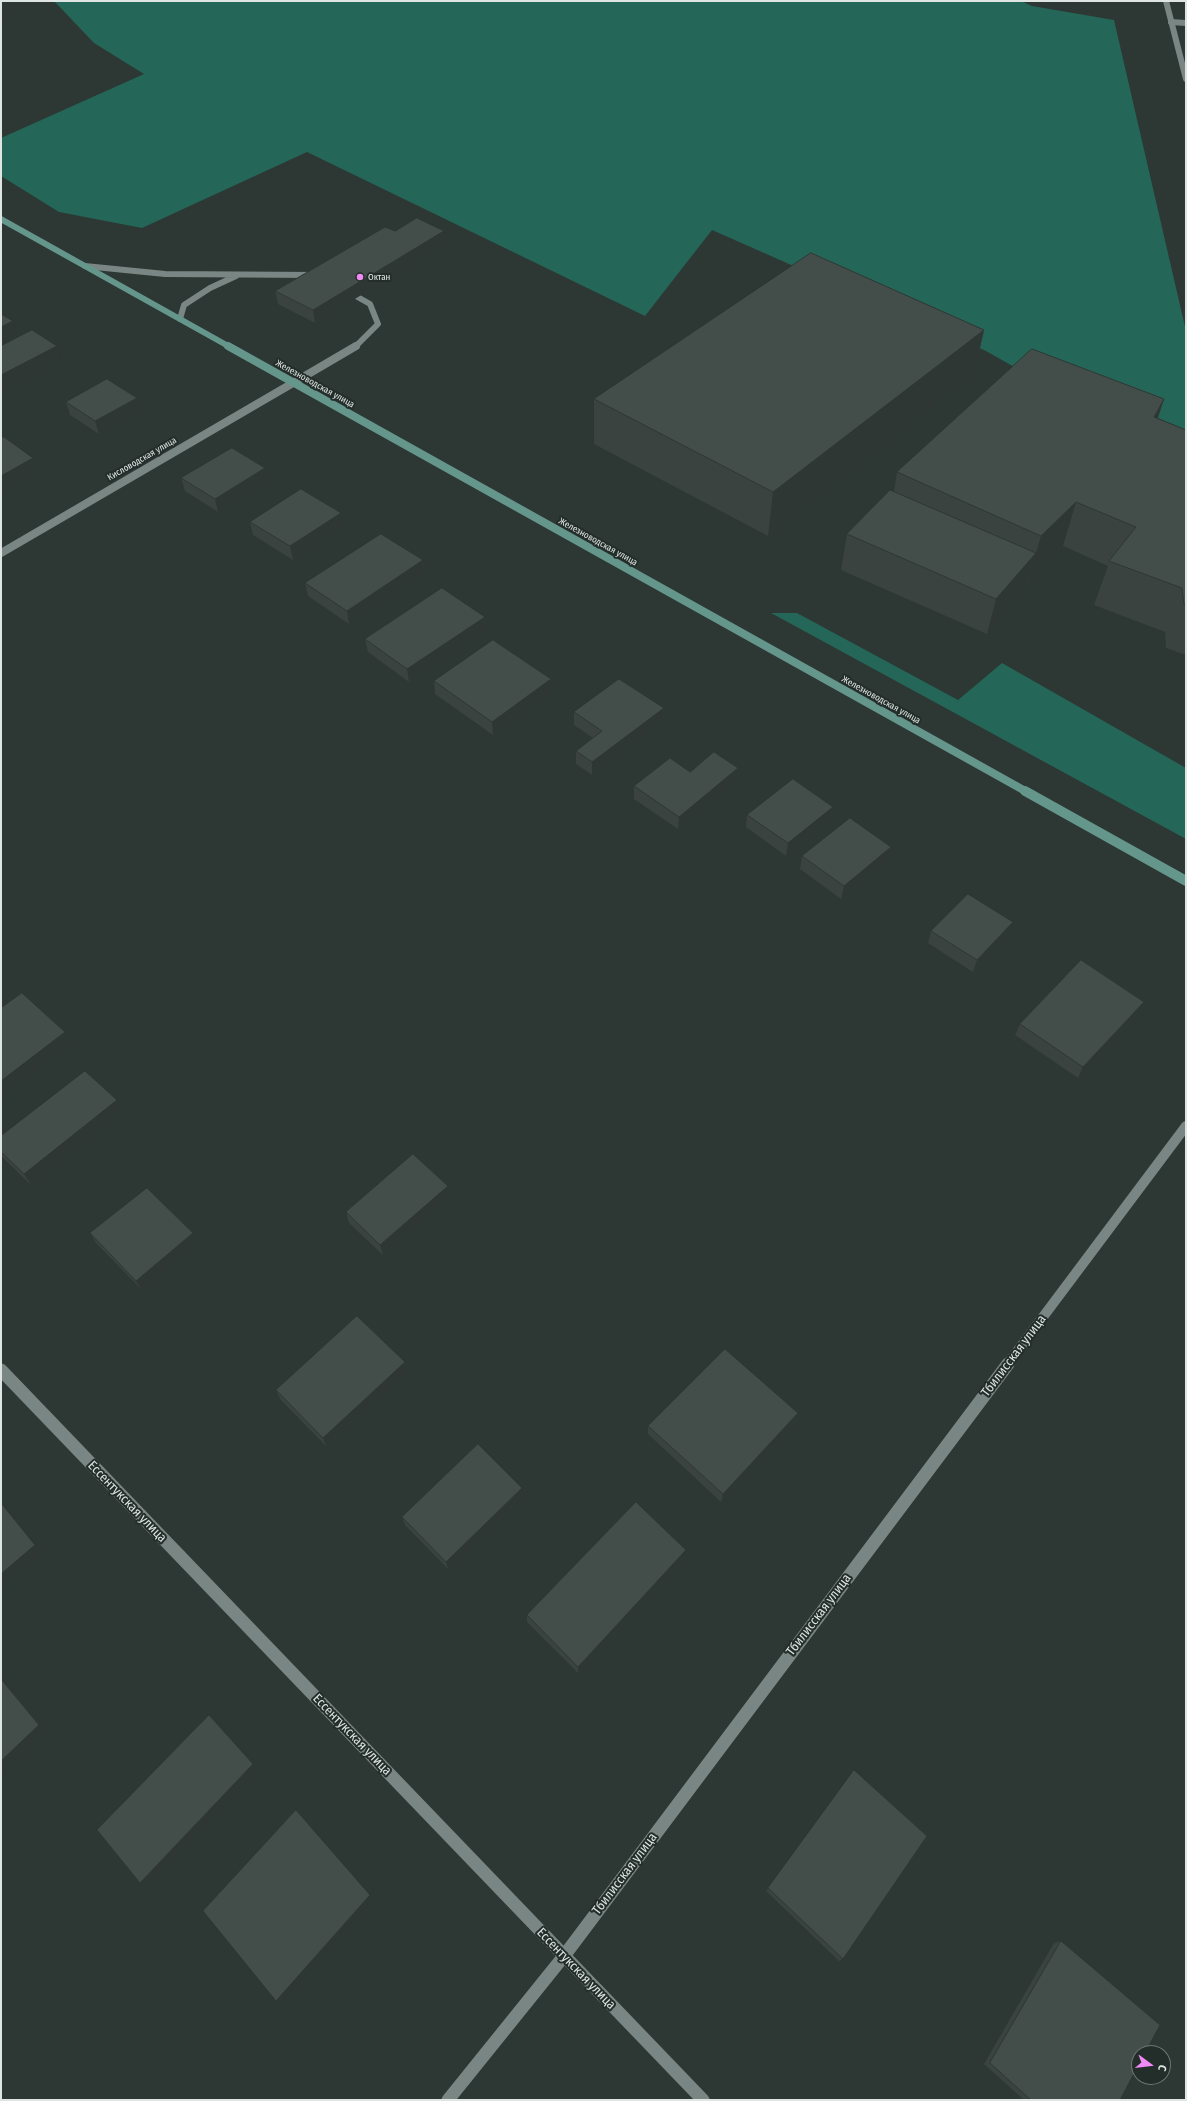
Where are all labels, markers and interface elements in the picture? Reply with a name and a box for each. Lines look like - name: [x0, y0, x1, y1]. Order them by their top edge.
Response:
- marker: Октан: [355, 272, 365, 282]
- place label: Октан: [368, 272, 390, 282]
- street label: Железноводская улица: [274, 358, 356, 410]
- street label: Кисловодская улица: [106, 435, 178, 483]
- street label: Железноводская улица: [557, 516, 639, 568]
- street label: Железноводская улица: [840, 674, 922, 726]
- street label: Тбилисская улица: [978, 1312, 1050, 1400]
- street label: Ессентукская улица: [84, 1458, 170, 1546]
- street label: Тбилисская улица: [783, 1571, 855, 1659]
- street label: Ессентукская улица: [309, 1691, 395, 1779]
- street label: Тбилисская улица: [589, 1830, 661, 1918]
- street label: Ессентукская улица: [533, 1925, 619, 2013]
- north arrow: [1131, 2045, 1171, 2085]
- text: С: [1155, 2064, 1169, 2072]

